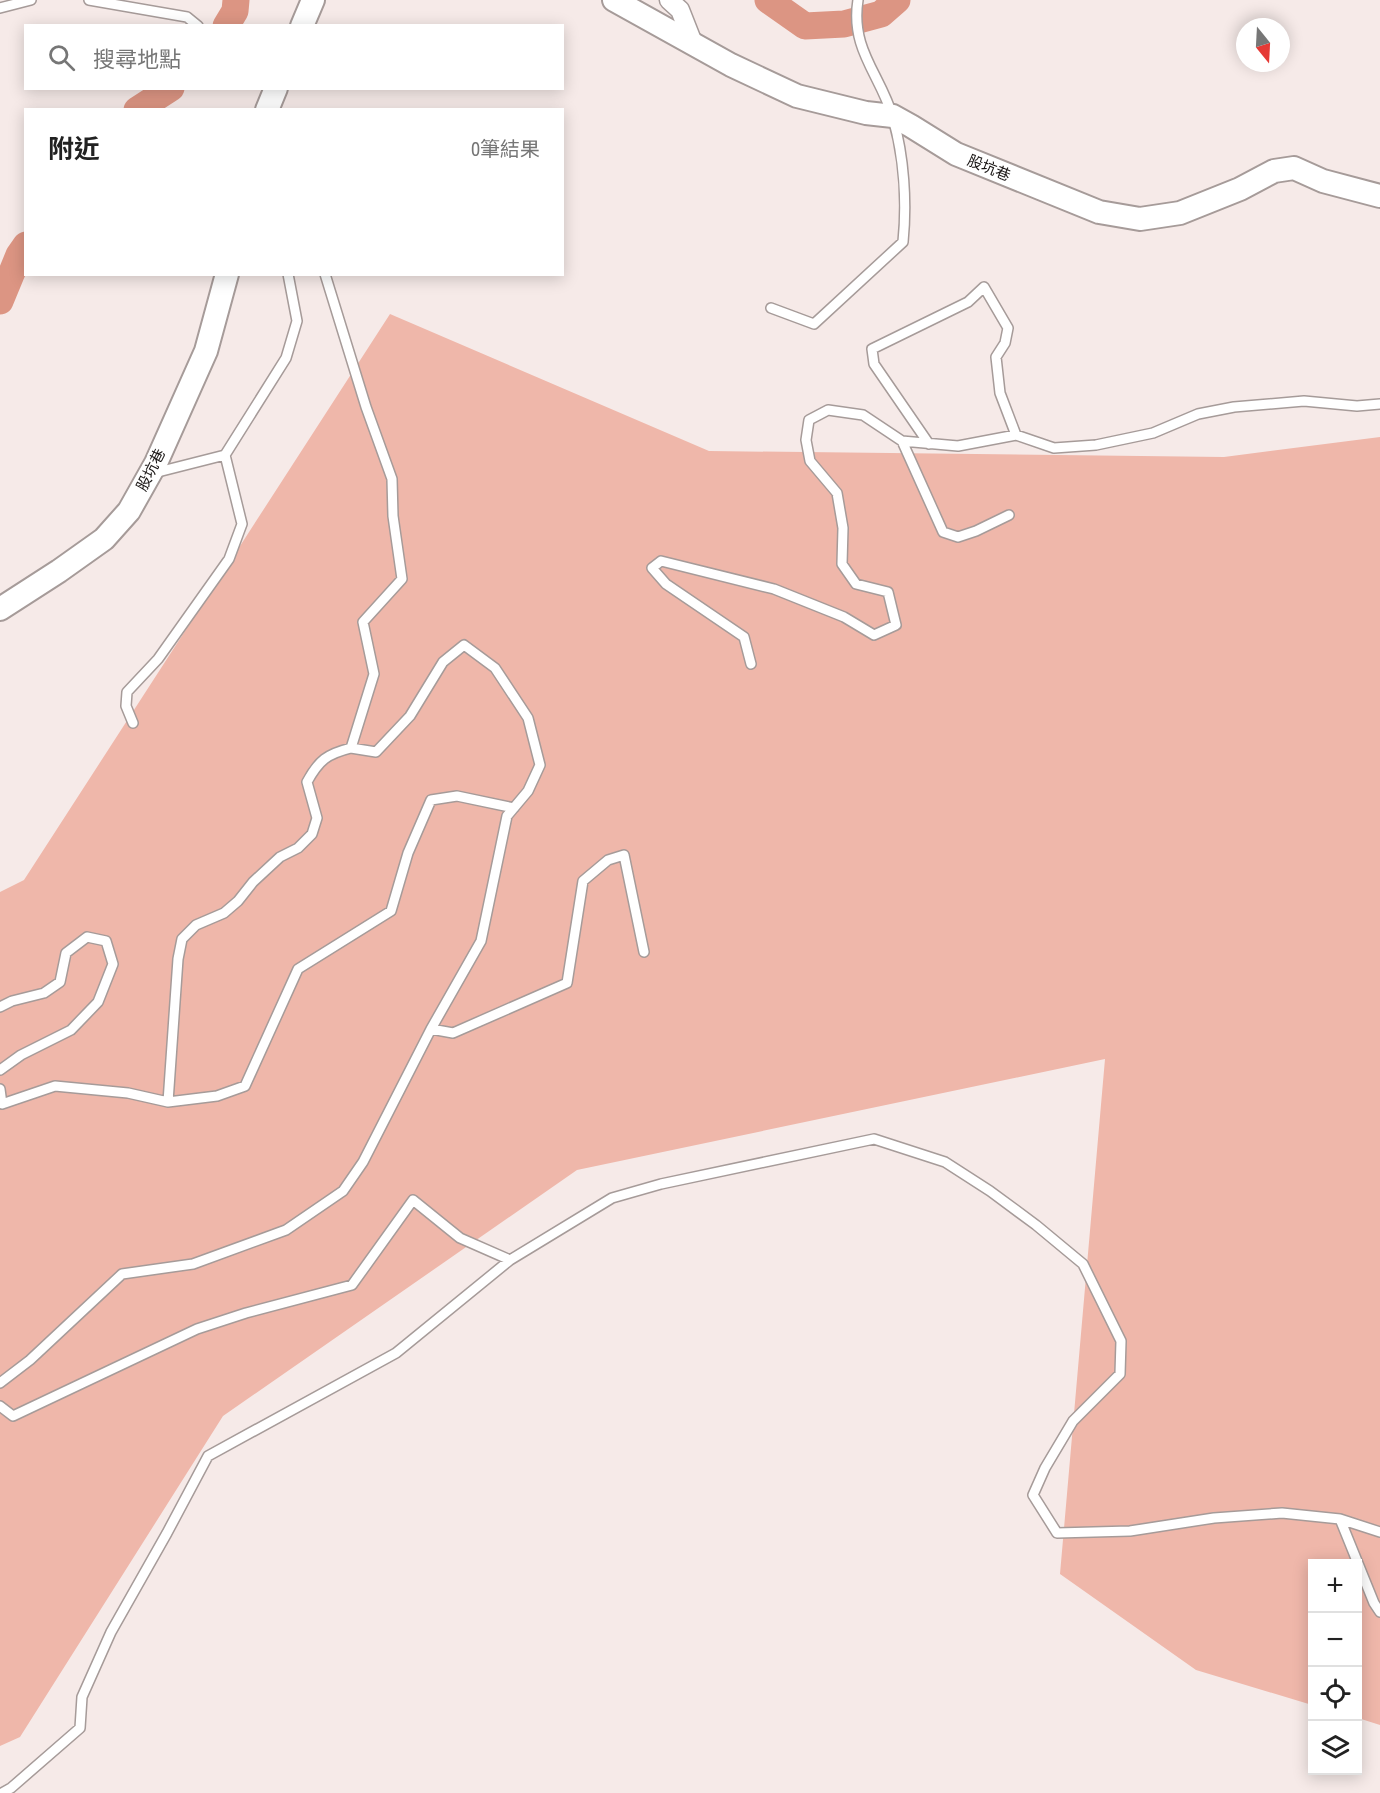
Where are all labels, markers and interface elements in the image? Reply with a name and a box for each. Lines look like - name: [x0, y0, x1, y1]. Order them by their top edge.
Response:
- north arrow: [1236, 18, 1290, 72]
- search box: [24, 24, 564, 90]
- icon: search: [45, 41, 78, 74]
- text: 搜尋地點: [93, 44, 181, 74]
- text: 附近: [48, 131, 100, 166]
- text: 0筆結果: [471, 135, 540, 162]
- street label: 股坑巷: [964, 149, 1014, 186]
- street label: 股坑巷: [131, 445, 170, 495]
- map controls: [1308, 1559, 1362, 1775]
- button: +: [1308, 1559, 1362, 1613]
- button: −: [1308, 1613, 1362, 1667]
- button: locate: [1308, 1667, 1362, 1721]
- button: layers: [1308, 1721, 1362, 1775]

